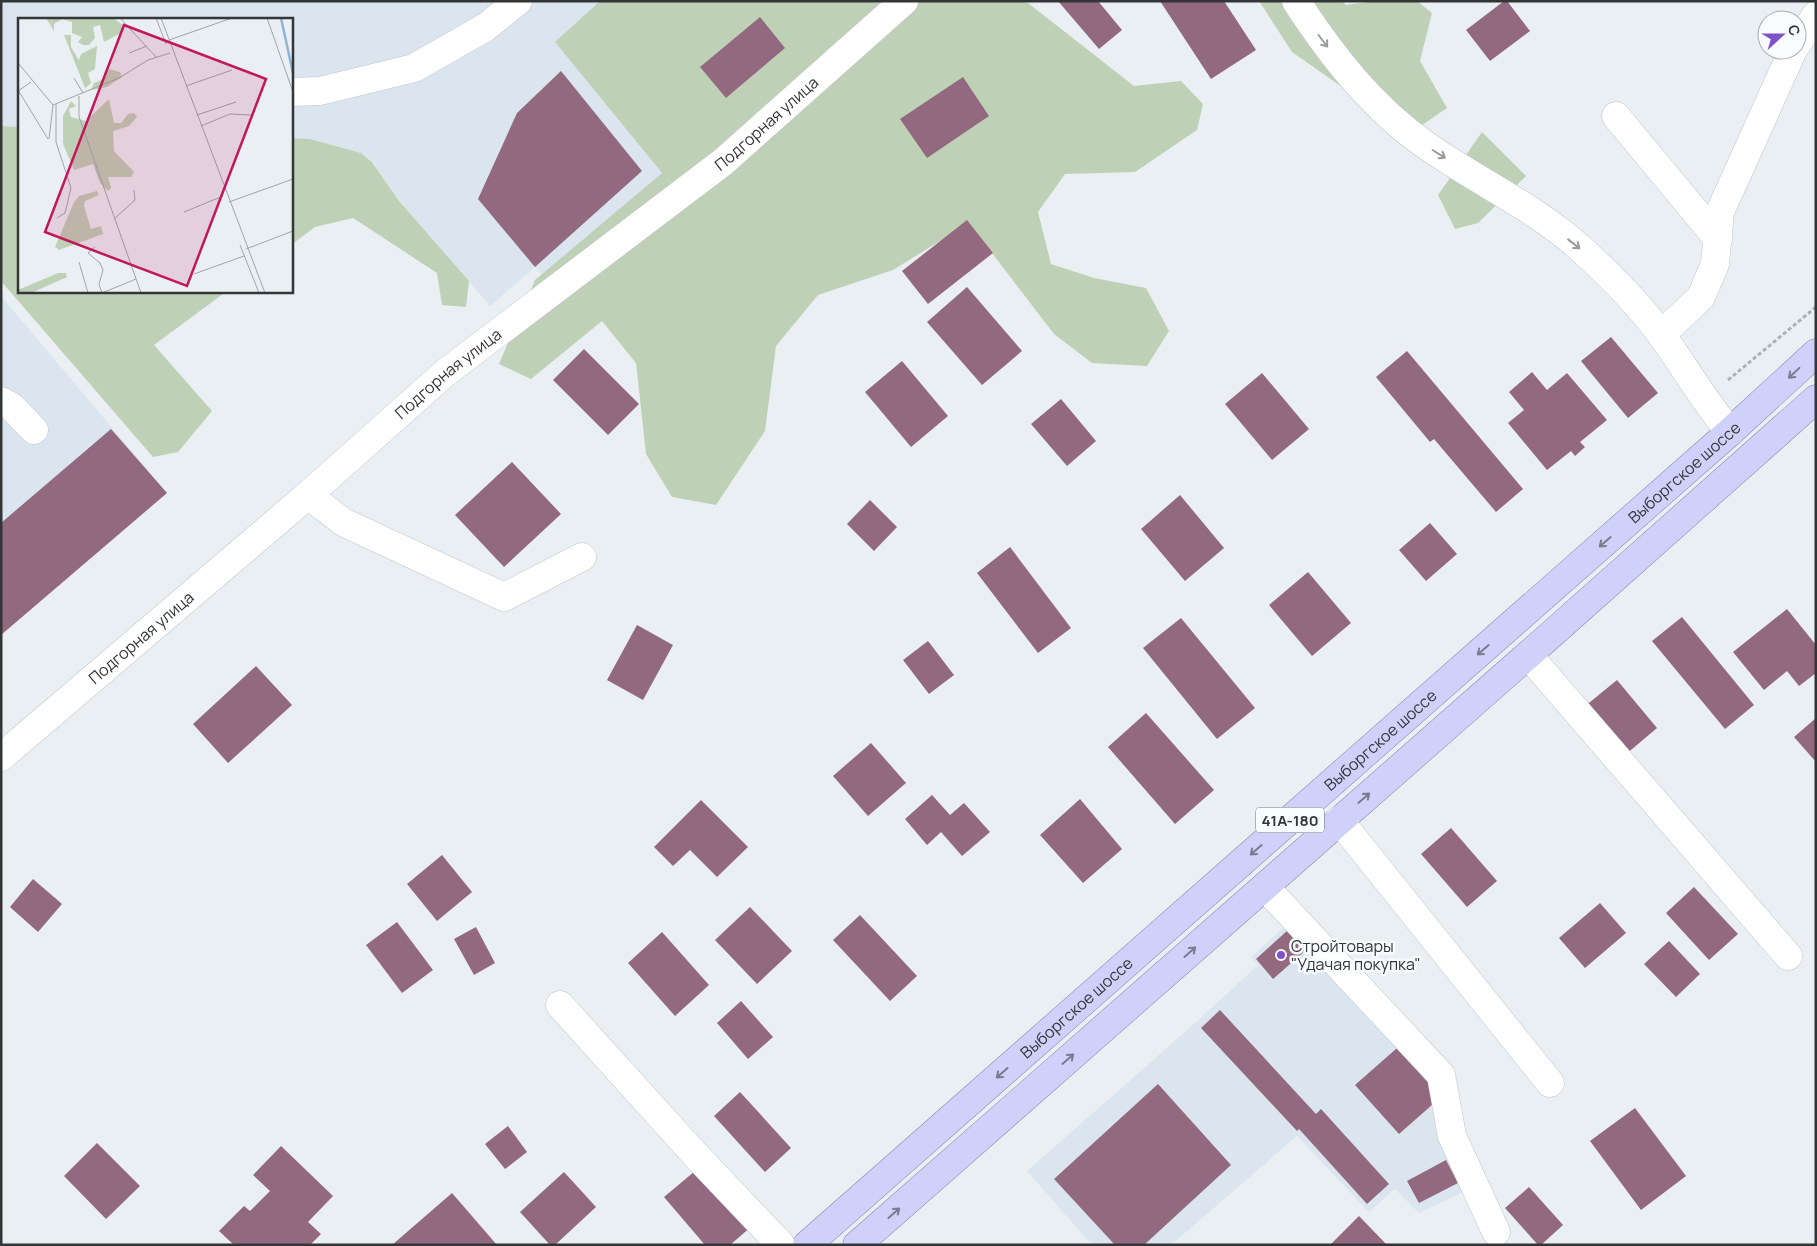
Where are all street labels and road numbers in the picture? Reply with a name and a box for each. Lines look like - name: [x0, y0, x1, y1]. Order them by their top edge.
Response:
- street label: Подгорная улица: [710, 71, 823, 176]
- street label: Подгорная улица: [390, 323, 506, 424]
- street label: Выборгское шоссе: [1623, 417, 1745, 528]
- street label: Подгорная улица: [84, 586, 198, 689]
- street label: Выборгское шоссе: [1319, 684, 1441, 796]
- road number: 41А-180: [1256, 808, 1324, 832]
- street label: Выборгское шоссе: [1015, 952, 1137, 1063]

